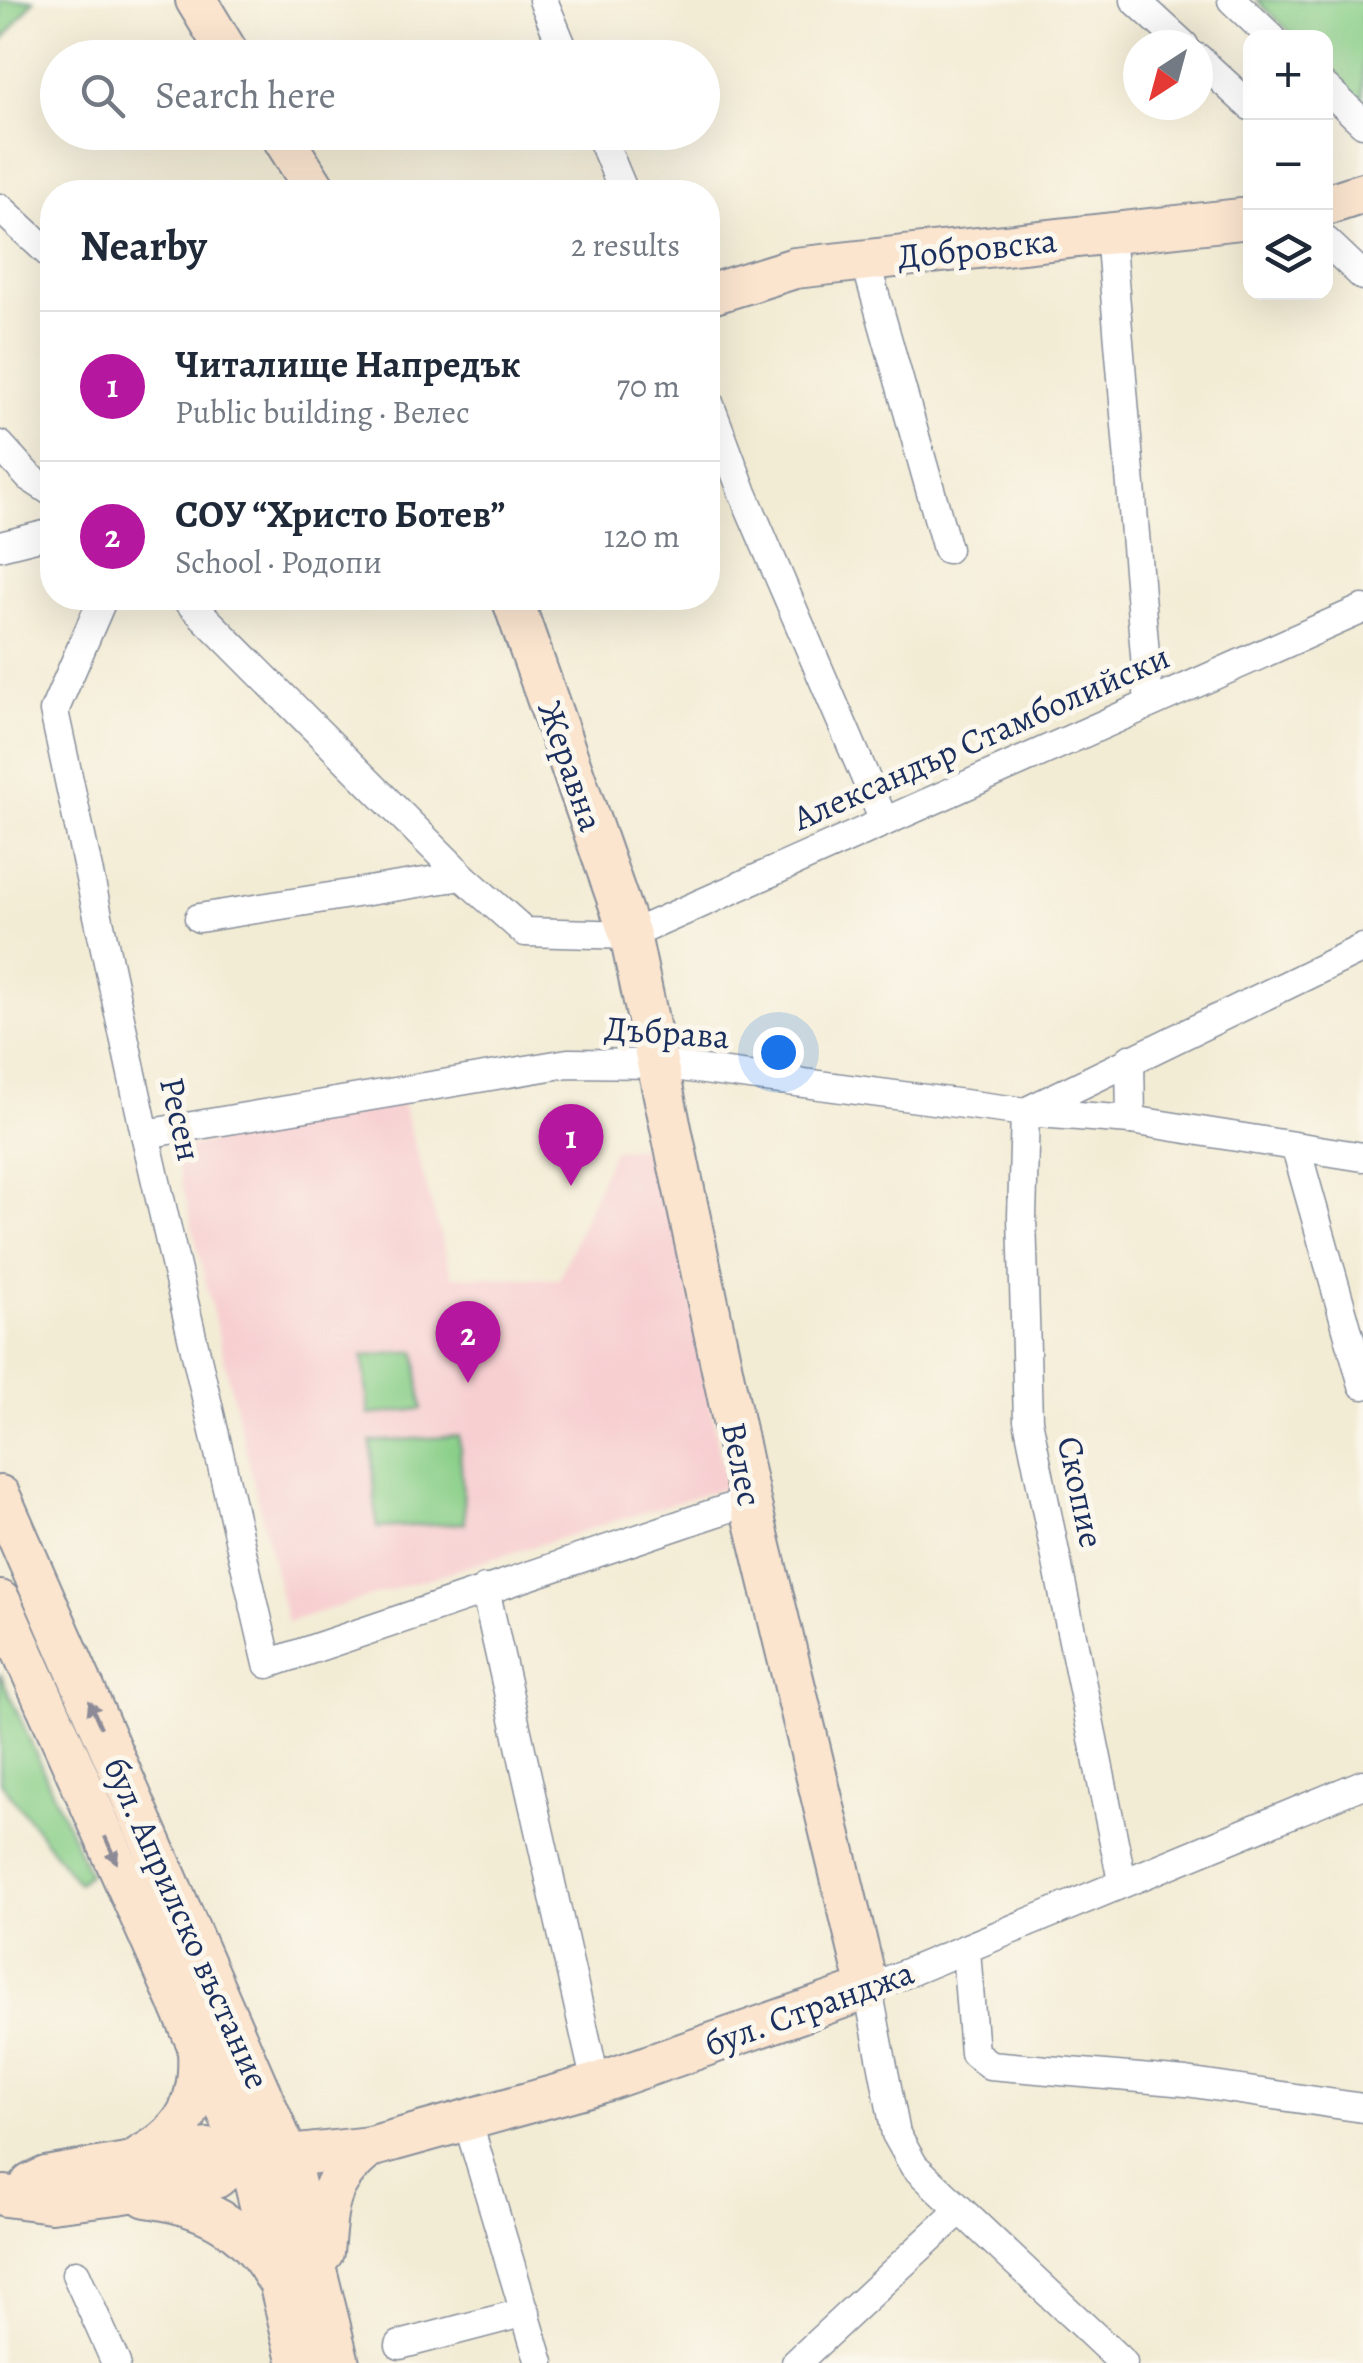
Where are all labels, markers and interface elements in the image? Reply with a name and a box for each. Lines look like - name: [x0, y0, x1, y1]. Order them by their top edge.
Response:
- north arrow: [1123, 30, 1213, 120]
- map controls: [1243, 30, 1333, 300]
- button: +: [1243, 30, 1333, 120]
- search box: [40, 40, 720, 150]
- icon: search: [75, 68, 130, 123]
- text: Search here: [155, 69, 336, 121]
- button: −: [1243, 120, 1333, 210]
- button: layers: [1243, 210, 1333, 300]
- street label: Добровска: [895, 216, 1059, 280]
- text: Nearby: [80, 217, 207, 274]
- text: 2 results: [571, 223, 680, 267]
- text: Читалище Напредък: [175, 338, 521, 390]
- text: 1: [107, 364, 118, 408]
- text: 70 m: [617, 364, 680, 408]
- text: Public building · Велес: [175, 390, 470, 434]
- text: СОУ “Христо Ботев”: [175, 488, 506, 540]
- text: 2: [105, 514, 120, 558]
- text: 120 m: [604, 514, 680, 558]
- text: School · Родопи: [175, 540, 382, 584]
- street label: Александър Стамболийски: [784, 632, 1177, 842]
- street label: Жеравна: [526, 695, 616, 837]
- street label: Дъбрава: [603, 1004, 731, 1060]
- your location: [753, 1027, 804, 1078]
- street label: Ресен: [148, 1072, 214, 1166]
- pin: 1: [538, 1104, 604, 1186]
- pin: 2: [436, 1300, 500, 1383]
- street label: Велес: [710, 1417, 774, 1511]
- street label: Скопие: [1046, 1432, 1116, 1552]
- one-way arrow: [87, 1699, 103, 1729]
- street label: бул. Априлско въстание: [92, 1749, 282, 2097]
- one-way arrow: [103, 1835, 119, 1865]
- street label: бул. Странджа: [698, 1948, 920, 2068]

